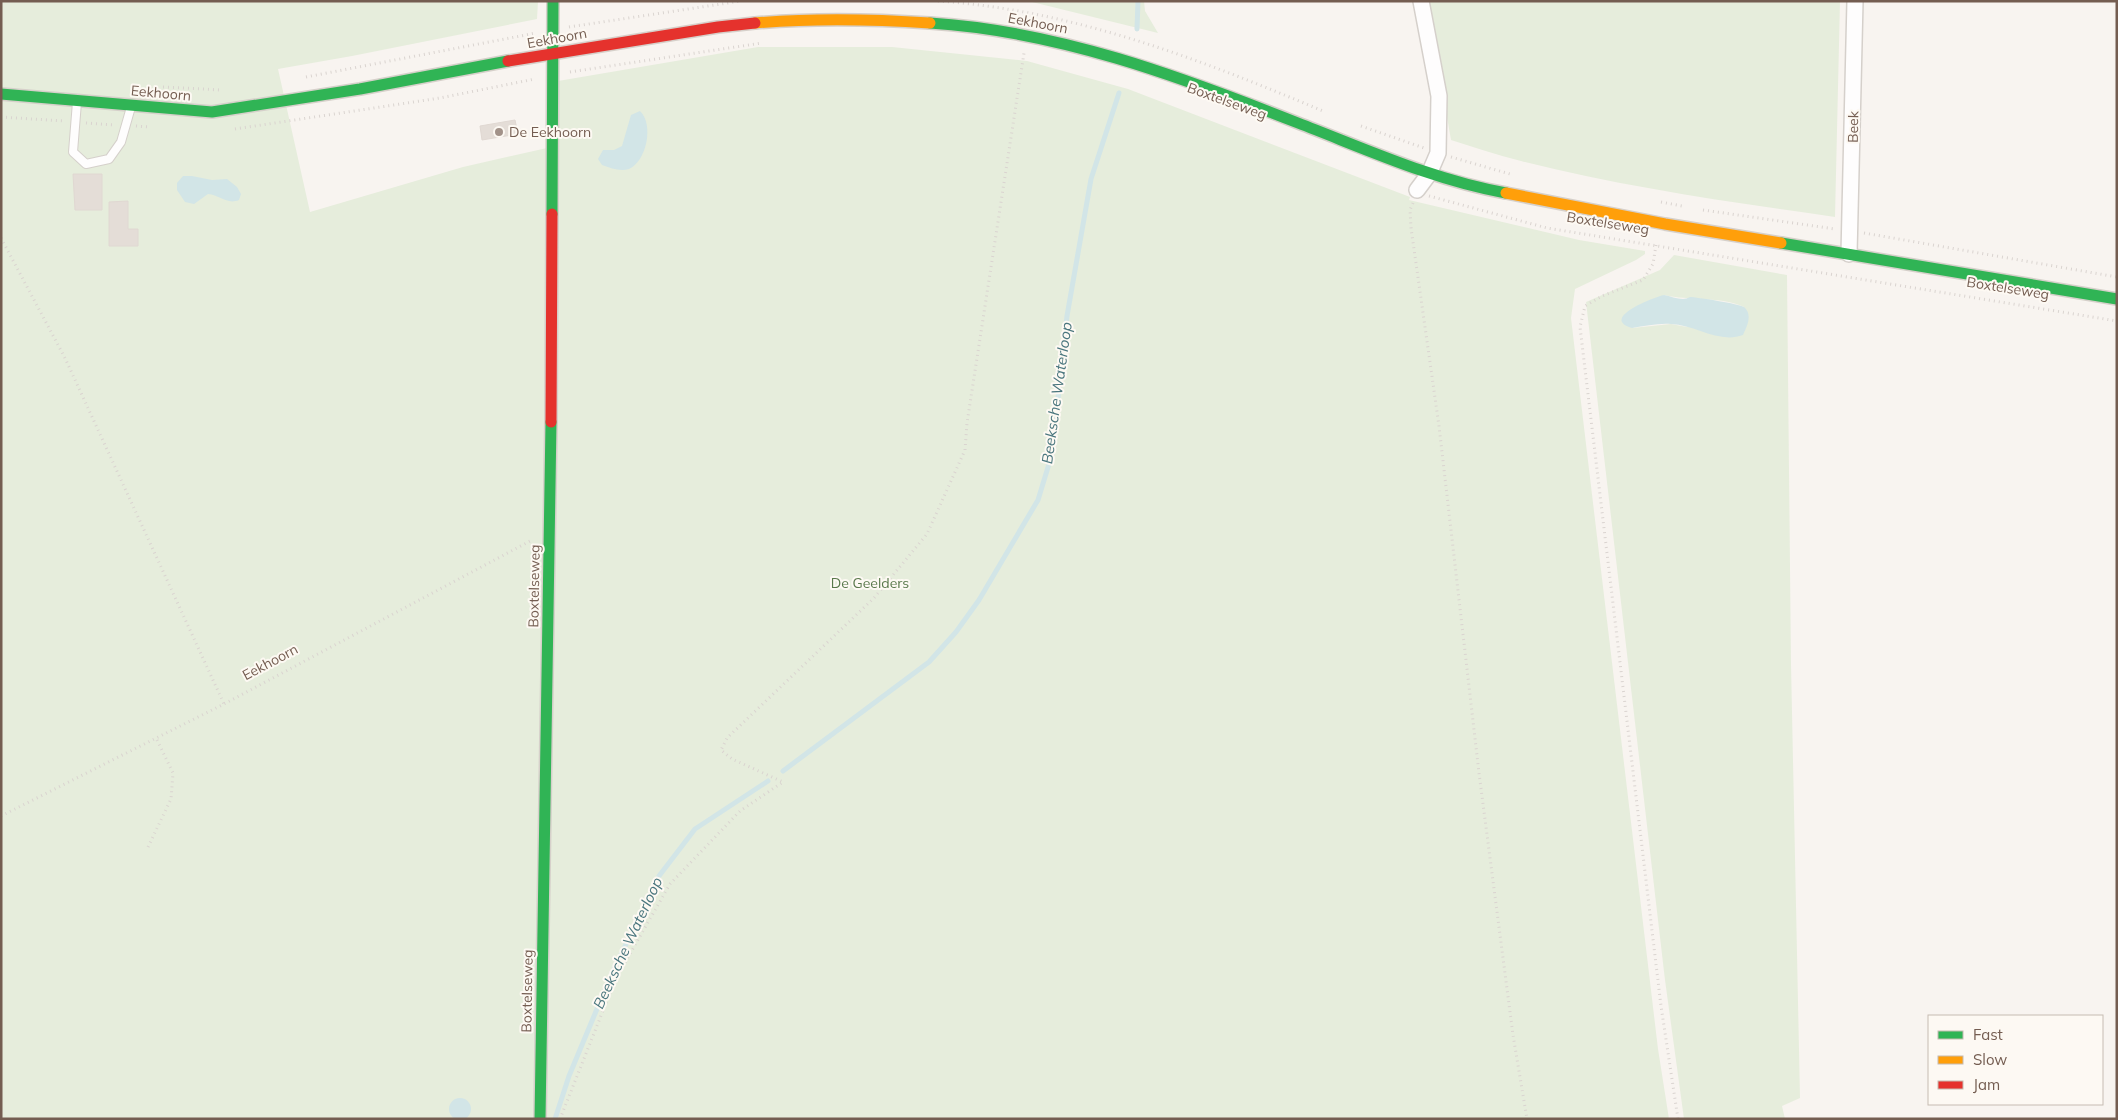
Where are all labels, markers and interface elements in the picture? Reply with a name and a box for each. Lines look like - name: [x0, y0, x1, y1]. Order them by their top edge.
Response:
- street label: Eekhoorn: [1007, 8, 1069, 38]
- street label: Eekhoorn: [526, 24, 588, 52]
- street label: Boxtelseweg: [1185, 78, 1269, 124]
- street label: Eekhoorn: [130, 81, 192, 105]
- street label: Beek: [1844, 110, 1862, 143]
- place label: De Eekhoorn: [509, 123, 591, 141]
- marker: De Eekhoorn: [493, 126, 505, 138]
- street label: Boxtelseweg: [1565, 208, 1651, 238]
- street label: Boxtelseweg: [1965, 273, 2051, 303]
- water label: Beeksche Waterloop: [1037, 321, 1076, 465]
- street label: Boxtelseweg: [524, 544, 544, 628]
- park label: De Geelders: [831, 574, 909, 592]
- street label: Eekhoorn: [239, 640, 301, 684]
- water label: Beeksche Waterloop: [589, 874, 666, 1012]
- street label: Boxtelseweg: [517, 949, 537, 1033]
- legend: [1928, 1015, 2103, 1105]
- text: Fast: [1973, 1025, 2003, 1044]
- text: Slow: [1973, 1050, 2007, 1069]
- text: Jam: [1973, 1075, 2000, 1094]

